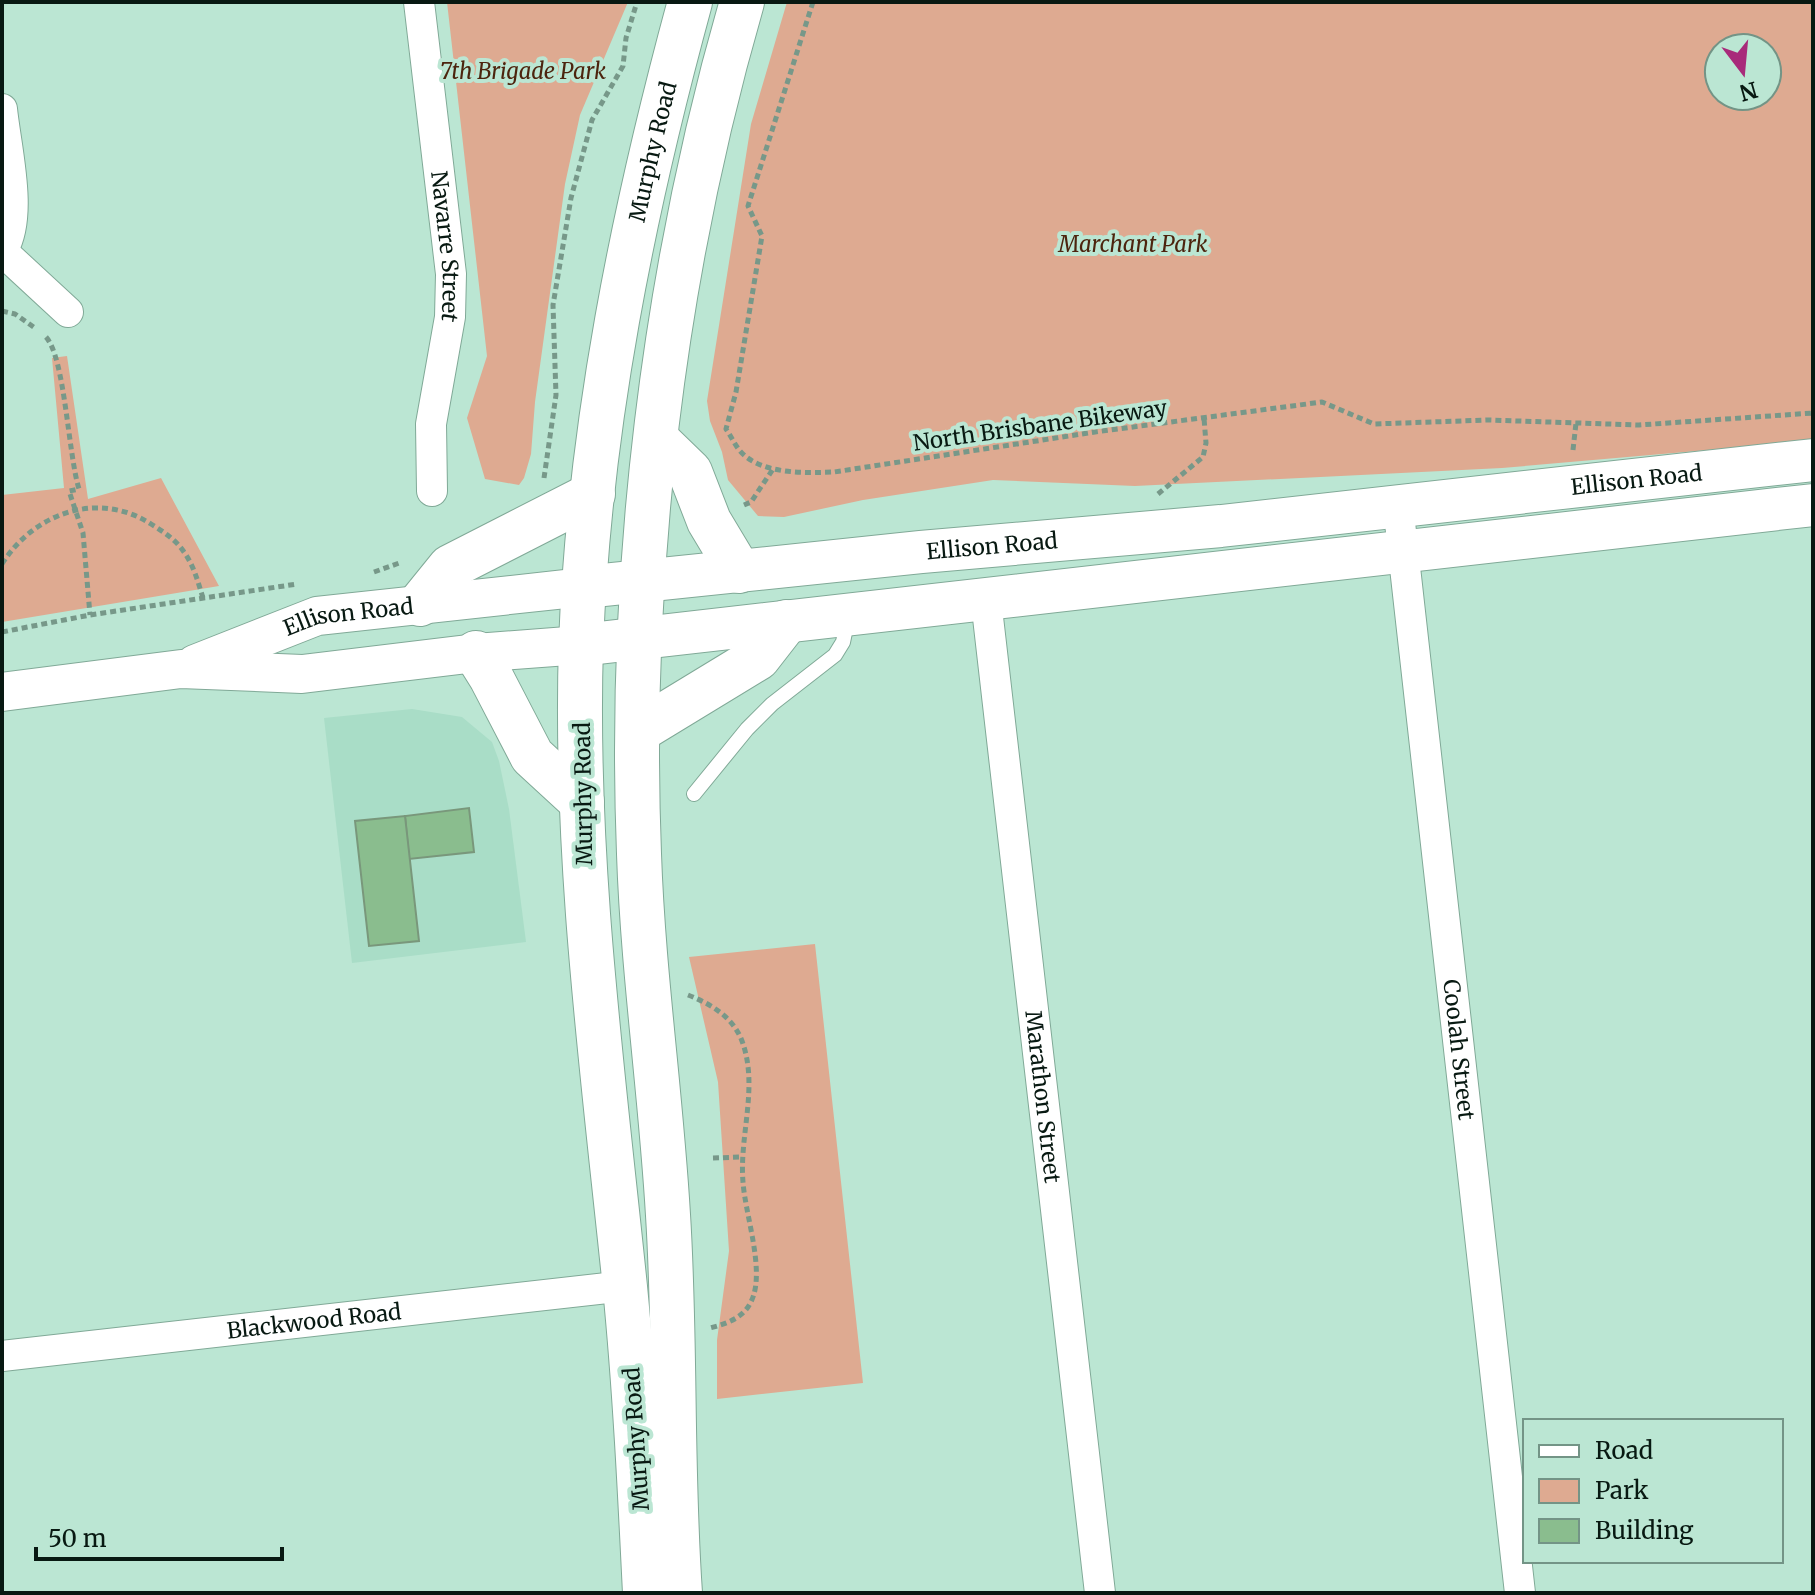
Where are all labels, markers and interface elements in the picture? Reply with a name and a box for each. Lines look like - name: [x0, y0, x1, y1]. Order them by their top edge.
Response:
- north arrow: [1703, 32, 1783, 112]
- park label: 7th Brigade Park: [440, 57, 606, 85]
- text: N: [1736, 75, 1761, 107]
- street label: Murphy Road: [623, 78, 683, 225]
- street label: Navarre Street: [425, 169, 465, 325]
- park label: Marchant Park: [1058, 230, 1207, 258]
- street label: North Brisbane Bikeway: [911, 393, 1169, 457]
- street label: Ellison Road: [1569, 458, 1704, 501]
- street label: Ellison Road: [925, 526, 1059, 565]
- street label: Ellison Road: [279, 592, 415, 642]
- street label: Murphy Road: [568, 722, 598, 866]
- street label: Coolah Street: [1437, 978, 1481, 1122]
- street label: Marathon Street: [1019, 1009, 1067, 1185]
- street label: Blackwood Road: [225, 1297, 403, 1345]
- street label: Murphy Road: [617, 1366, 655, 1512]
- legend: [1523, 1419, 1783, 1563]
- text: Road: [1595, 1435, 1653, 1466]
- text: Park: [1595, 1475, 1649, 1506]
- scale bar: [36, 1511, 282, 1561]
- text: Building: [1595, 1515, 1694, 1546]
- text: 50 m: [48, 1523, 107, 1554]

